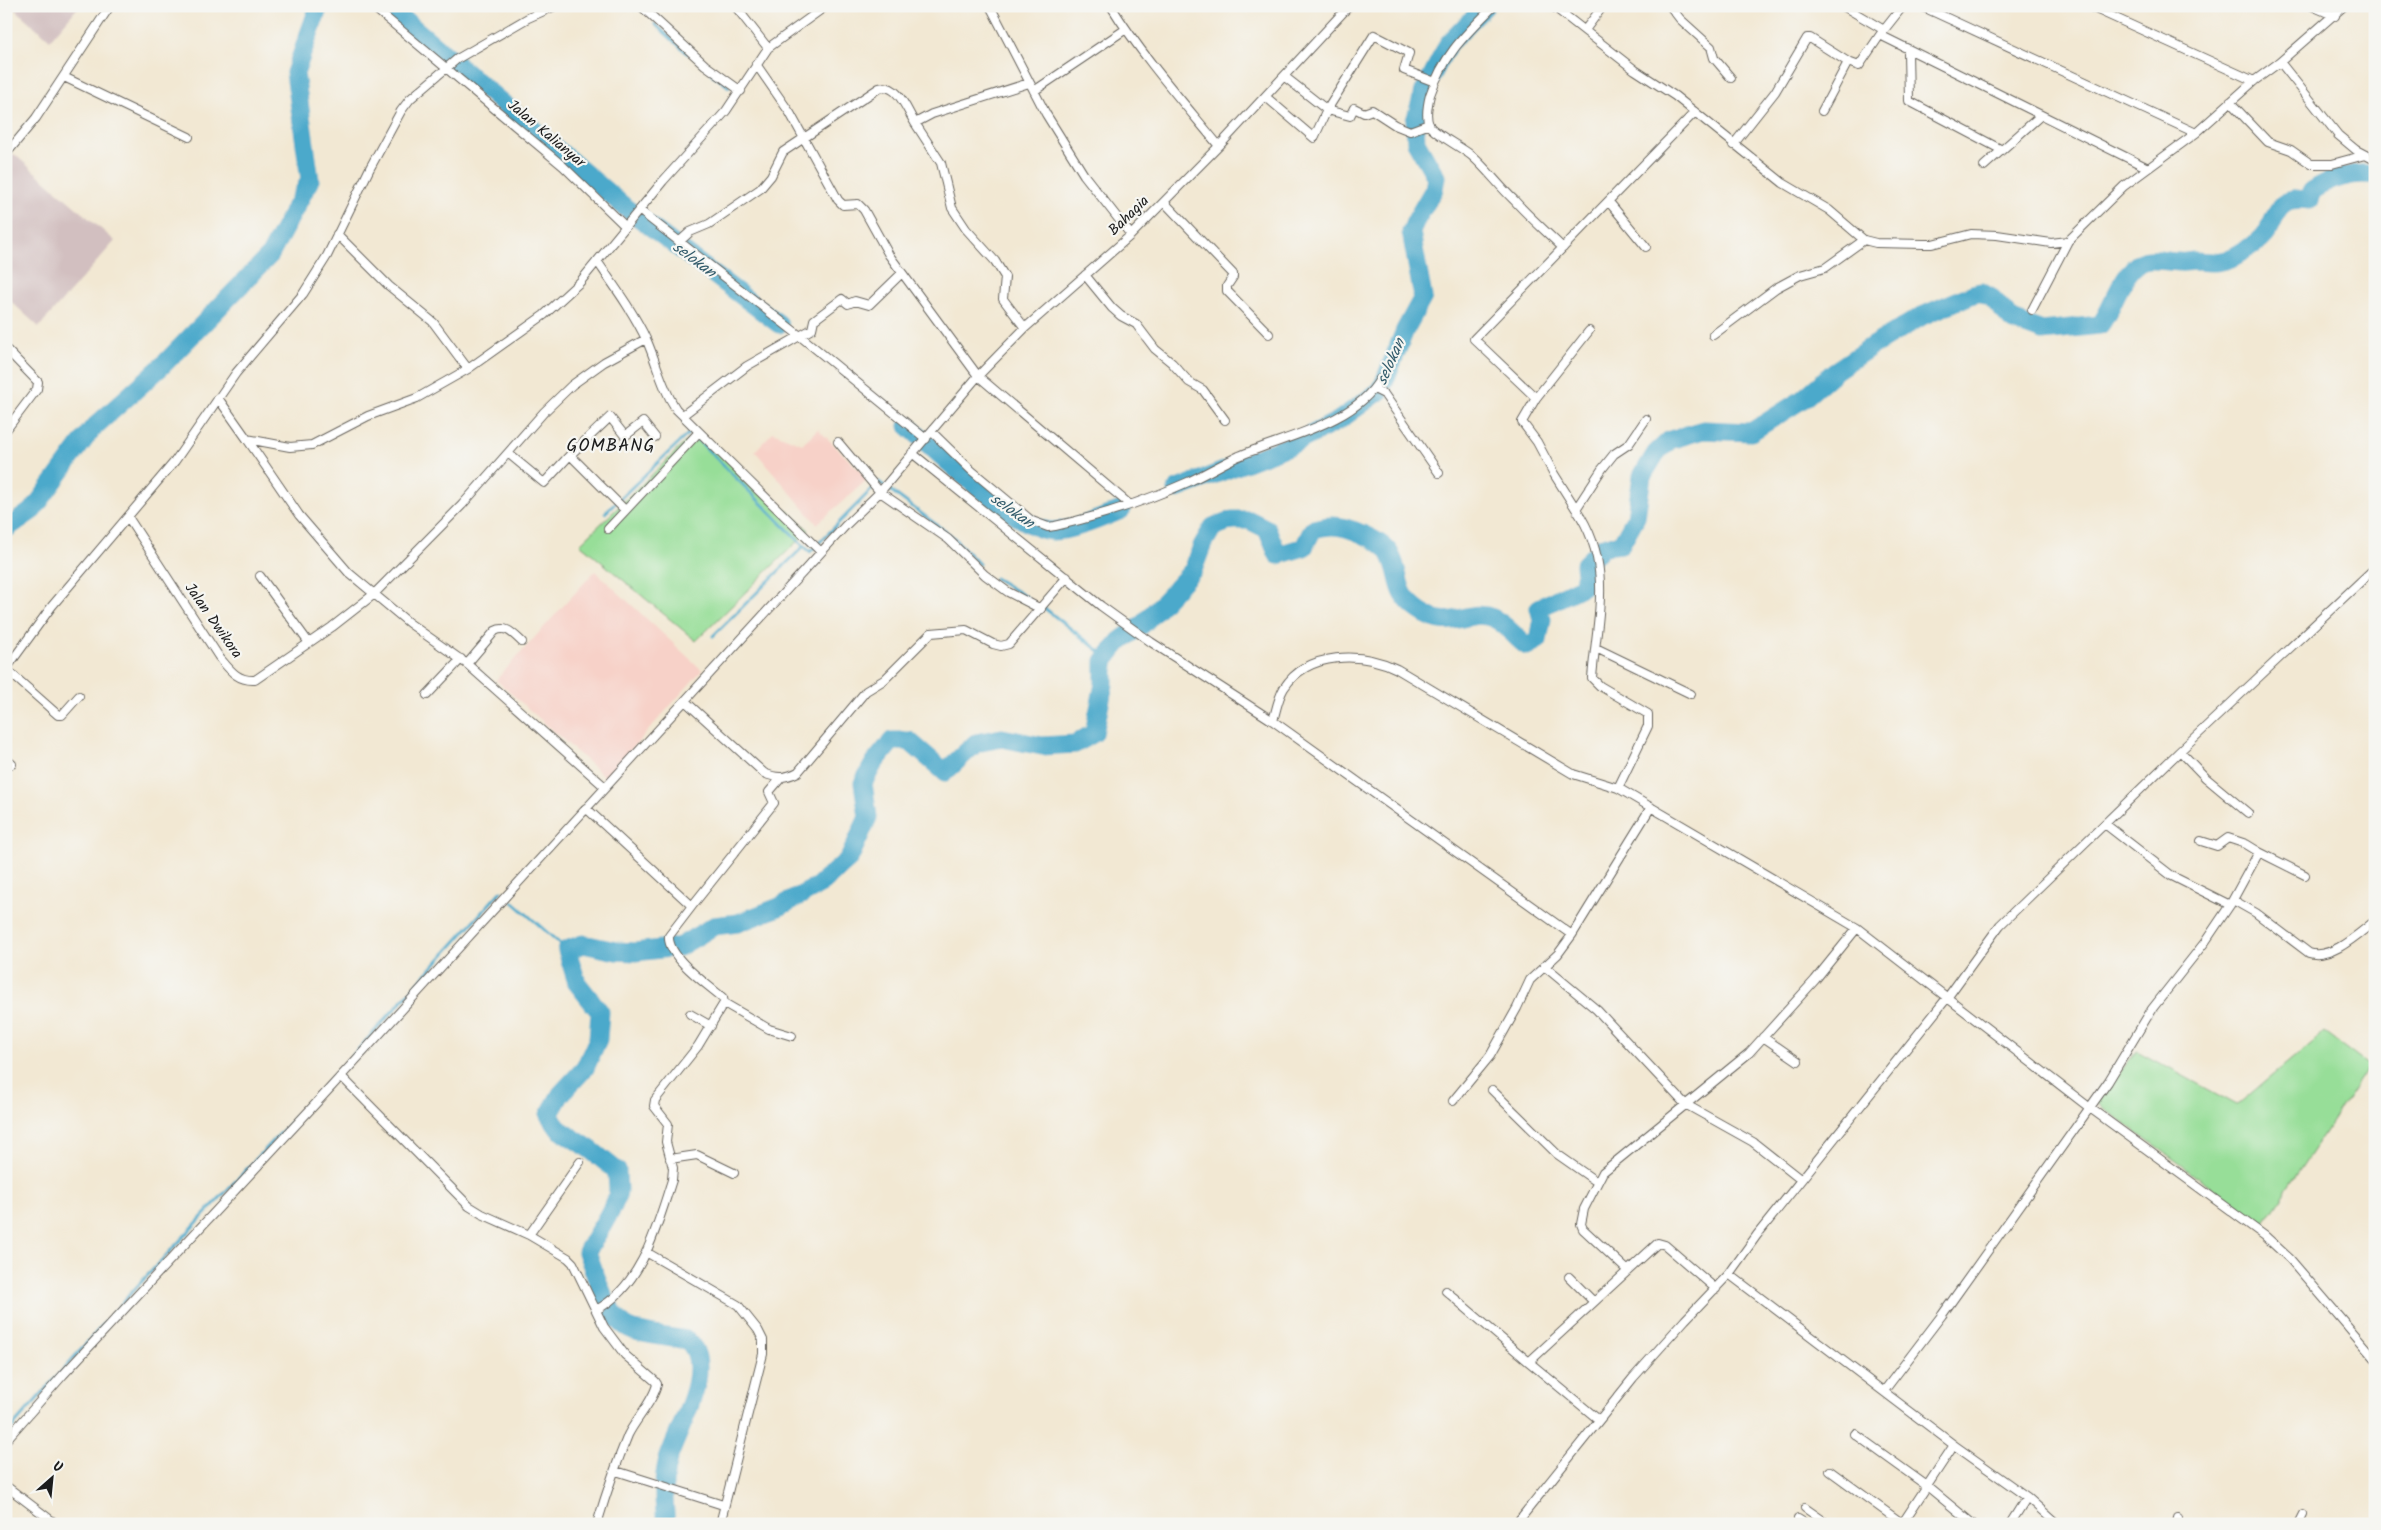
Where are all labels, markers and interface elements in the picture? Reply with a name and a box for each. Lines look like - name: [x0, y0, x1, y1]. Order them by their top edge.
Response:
- street label: Jalan Kalianyar: [502, 94, 591, 175]
- street label: Bahagia: [1103, 190, 1155, 242]
- water label: selokan: [667, 235, 722, 286]
- water label: selokan: [1370, 333, 1413, 389]
- district label: GOMBANG: [567, 432, 655, 461]
- water label: selokan: [985, 487, 1040, 536]
- street label: Jalan Dwikora: [178, 578, 248, 664]
- north arrow: [28, 1452, 78, 1502]
- text: U: [49, 1456, 67, 1479]

